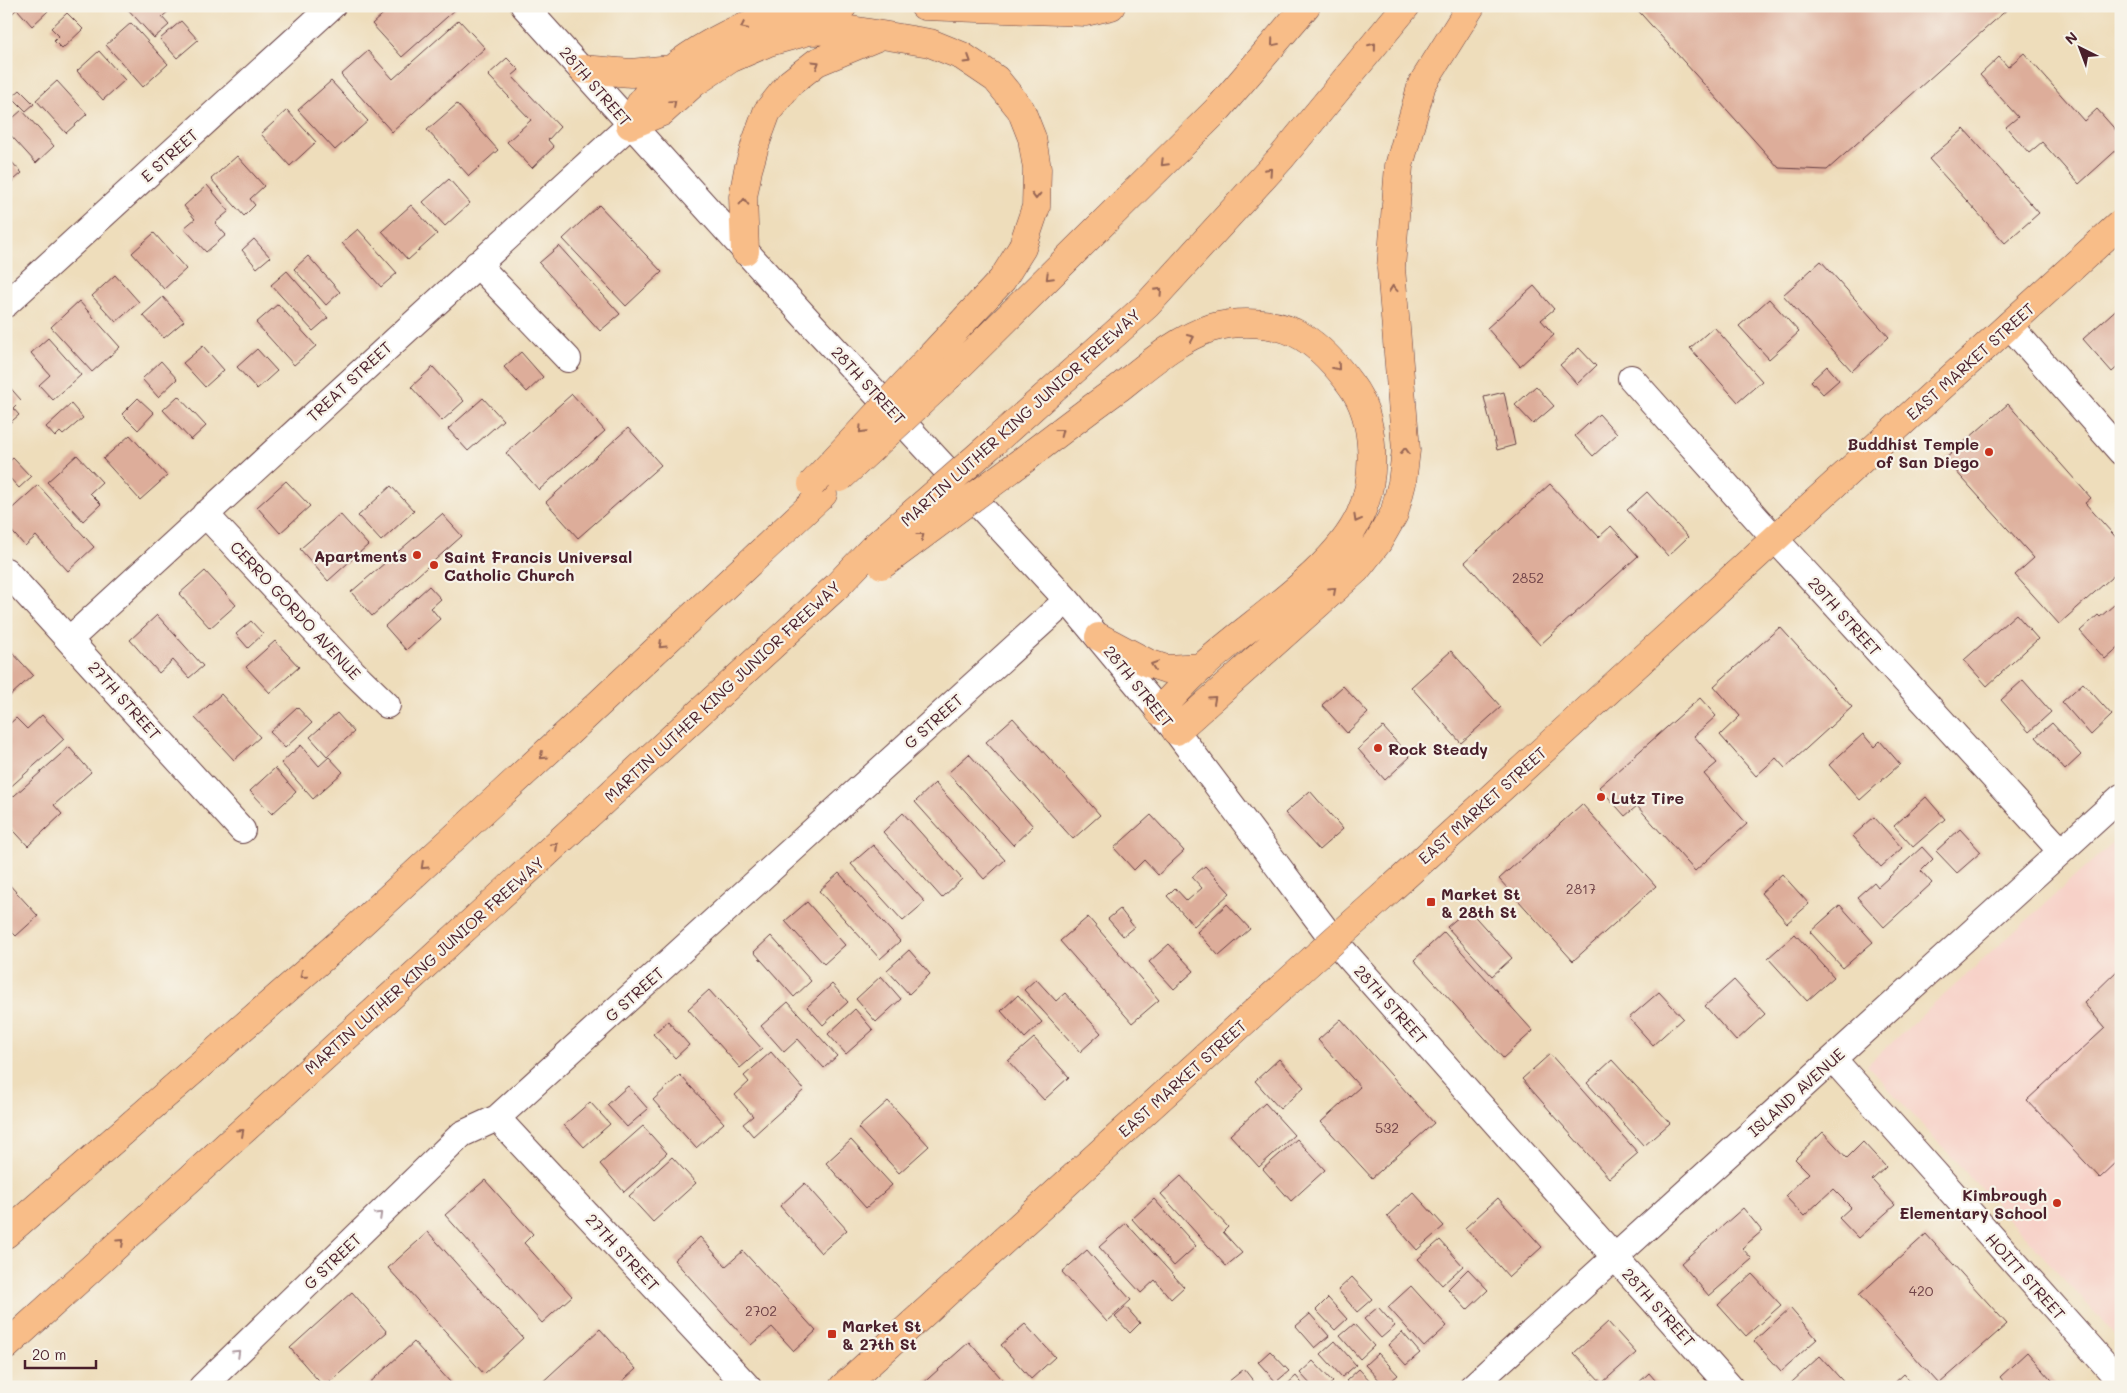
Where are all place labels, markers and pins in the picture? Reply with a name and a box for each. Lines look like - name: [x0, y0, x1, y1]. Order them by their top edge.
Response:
- place label: Buddhist Temple of San Diego: [1848, 433, 1979, 472]
- marker: Buddhist Temple of San Diego: [1983, 446, 1995, 458]
- place label: Apartments: [314, 545, 407, 566]
- place label: Saint Francis Universal Catholic Church: [444, 546, 632, 585]
- marker: Apartments: [411, 549, 423, 561]
- marker: Saint Francis Universal Catholic Church: [428, 559, 440, 571]
- place label: Rock Steady: [1388, 738, 1488, 759]
- marker: Rock Steady: [1372, 742, 1384, 754]
- place label: Lutz Tire: [1611, 787, 1684, 808]
- marker: Lutz Tire: [1595, 791, 1607, 803]
- place label: Market St & 28th St: [1441, 883, 1520, 922]
- marker: Market St & 28th St: [1425, 896, 1437, 908]
- place label: Kimbrough Elementary School: [1899, 1184, 2047, 1223]
- marker: Kimbrough Elementary School: [2051, 1197, 2063, 1209]
- place label: Market St & 27th St: [842, 1315, 921, 1354]
- marker: Market St & 27th St: [826, 1328, 838, 1340]

